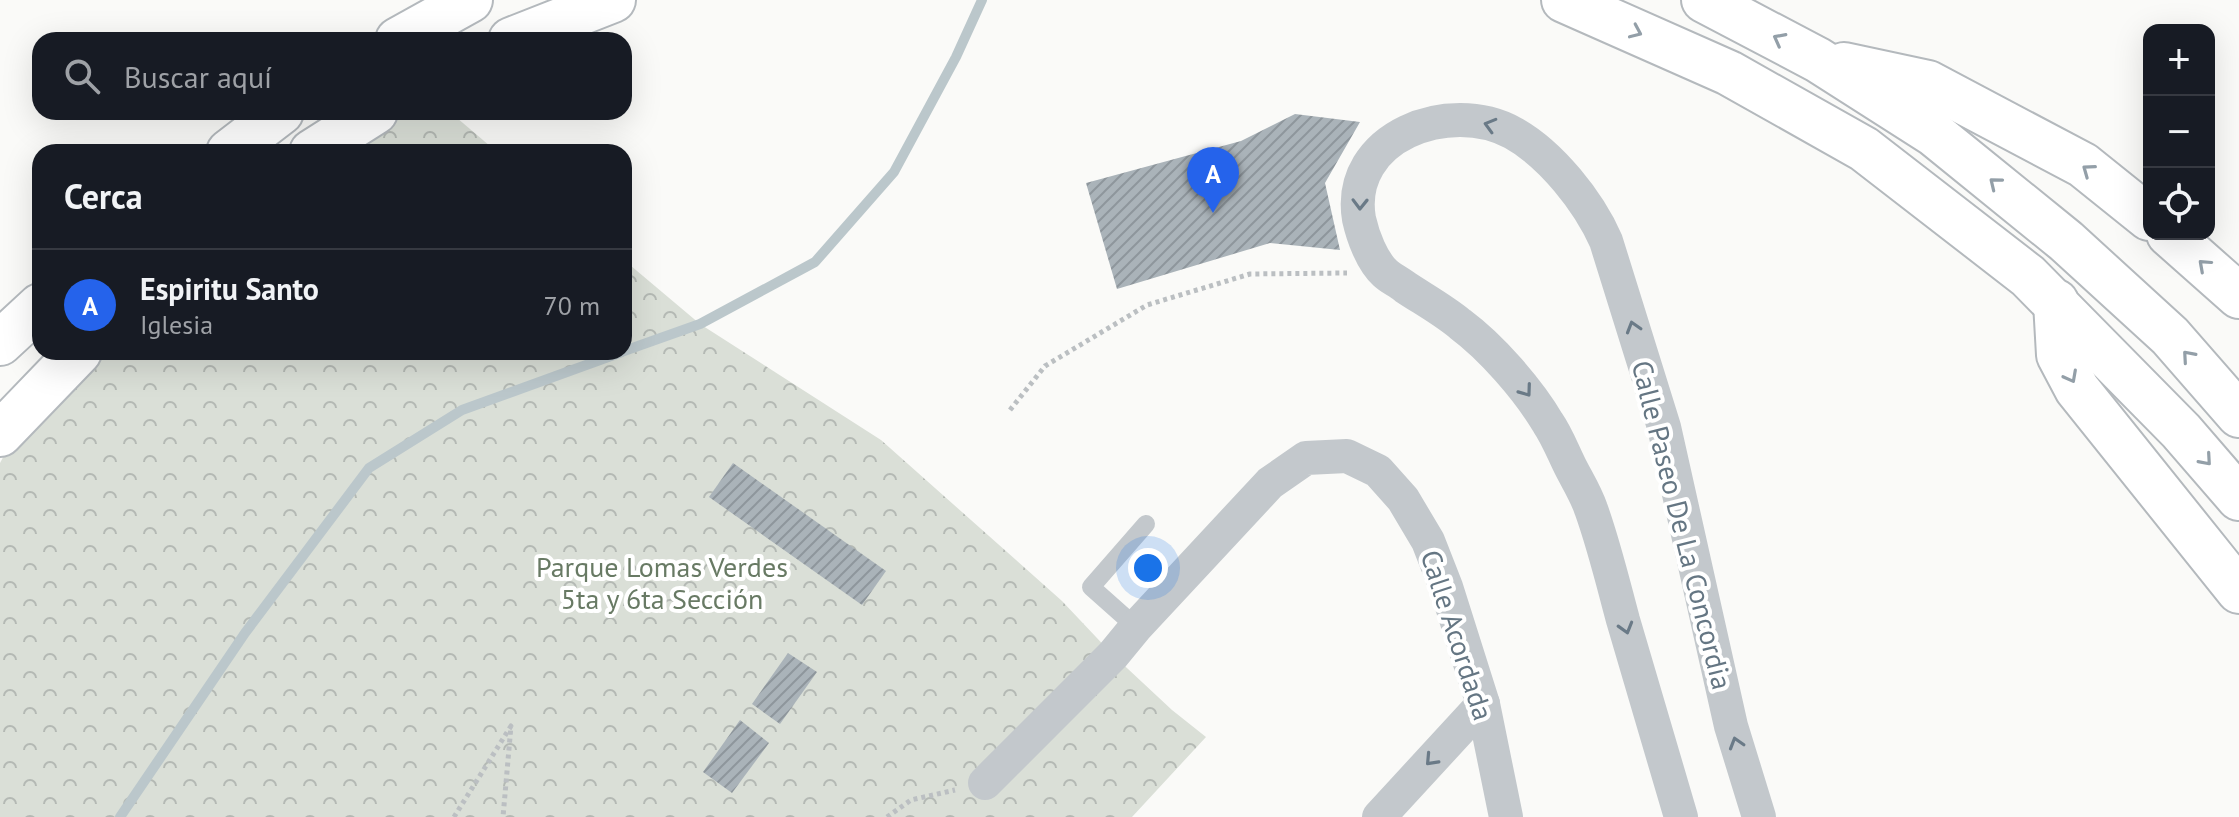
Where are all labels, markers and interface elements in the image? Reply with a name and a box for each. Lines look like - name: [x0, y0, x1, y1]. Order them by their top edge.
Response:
- one-way arrow: [1627, 22, 1642, 38]
- map controls: [2143, 24, 2215, 240]
- button: +: [2143, 24, 2215, 96]
- search box: [32, 32, 632, 120]
- one-way arrow: [1773, 33, 1787, 48]
- icon: search: [60, 54, 104, 98]
- text: Buscar aquí: [124, 57, 272, 96]
- button: −: [2143, 96, 2215, 168]
- one-way arrow: [1483, 118, 1497, 134]
- pin: A: [1187, 147, 1239, 213]
- one-way arrow: [2082, 165, 2096, 180]
- button: locate: [2143, 168, 2215, 240]
- text: Cerca: [64, 174, 143, 218]
- one-way arrow: [1990, 178, 2004, 193]
- one-way arrow: [1351, 198, 1368, 211]
- one-way arrow: [2199, 260, 2214, 274]
- text: Espiritu Santo: [140, 269, 319, 308]
- text: A: [82, 289, 98, 322]
- text: 70 m: [544, 289, 600, 322]
- text: Iglesia: [140, 308, 213, 341]
- one-way arrow: [1626, 321, 1642, 335]
- one-way arrow: [2183, 351, 2198, 366]
- street label: Calle Paseo De La Concordia: [1624, 357, 1741, 693]
- one-way arrow: [2061, 369, 2076, 383]
- one-way arrow: [1516, 382, 1530, 396]
- one-way arrow: [2196, 450, 2211, 465]
- street label: Calle Acordada: [1413, 545, 1502, 725]
- park label: Parque Lomas Verdes 5ta y 6ta Sección: [536, 548, 788, 617]
- your location: [1128, 548, 1168, 588]
- one-way arrow: [1617, 621, 1633, 635]
- one-way arrow: [1729, 736, 1745, 750]
- one-way arrow: [1426, 751, 1440, 766]

